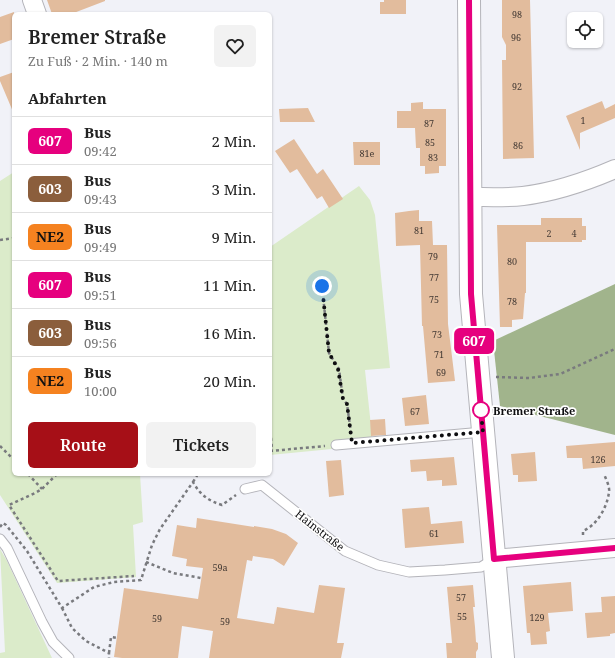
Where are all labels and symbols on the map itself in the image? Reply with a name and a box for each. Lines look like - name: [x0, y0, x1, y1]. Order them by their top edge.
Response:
- house number: 98: [512, 8, 522, 21]
- house number: 96: [511, 31, 521, 44]
- house number: 92: [512, 80, 522, 93]
- house number: 1: [580, 114, 586, 127]
- house number: 87: [424, 117, 434, 130]
- house number: 85: [425, 136, 435, 149]
- house number: 86: [513, 139, 523, 152]
- house number: 81e: [360, 147, 375, 160]
- house number: 83: [428, 151, 438, 164]
- house number: 81: [414, 224, 424, 237]
- house number: 2: [546, 227, 552, 240]
- house number: 4: [571, 227, 577, 240]
- house number: 79: [428, 250, 438, 263]
- house number: 80: [507, 255, 517, 268]
- house number: 77: [429, 271, 439, 284]
- your location: [312, 276, 332, 296]
- house number: 75: [429, 293, 439, 306]
- house number: 78: [507, 295, 517, 308]
- house number: 73: [432, 328, 442, 341]
- line badge: 607: [451, 328, 497, 354]
- house number: 71: [434, 348, 444, 361]
- house number: 69: [436, 366, 446, 379]
- marker: Bremer Straße: [472, 401, 490, 419]
- place label: Bremer Straße: [493, 403, 575, 418]
- house number: 67: [410, 405, 420, 418]
- house number: 126: [590, 453, 606, 466]
- street label: Hainstraße: [292, 506, 348, 554]
- house number: 61: [429, 527, 439, 540]
- house number: 59a: [212, 561, 228, 574]
- house number: 57: [456, 591, 466, 604]
- house number: 55: [457, 610, 467, 623]
- house number: 129: [529, 611, 545, 624]
- house number: 59: [152, 612, 162, 625]
- house number: 59: [220, 615, 230, 628]

